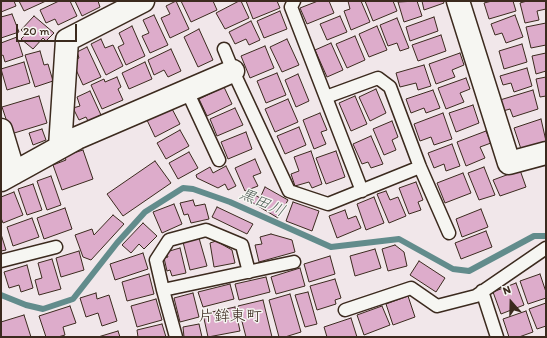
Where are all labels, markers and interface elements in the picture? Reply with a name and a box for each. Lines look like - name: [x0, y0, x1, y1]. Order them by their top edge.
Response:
- scale bar: [18, 16, 79, 42]
- text: 20 m: [23, 24, 50, 38]
- water label: 黒田川: [236, 184, 288, 222]
- north arrow: [491, 282, 531, 322]
- text: N: [501, 283, 512, 298]
- district label: 片鉾東町: [198, 307, 262, 327]

